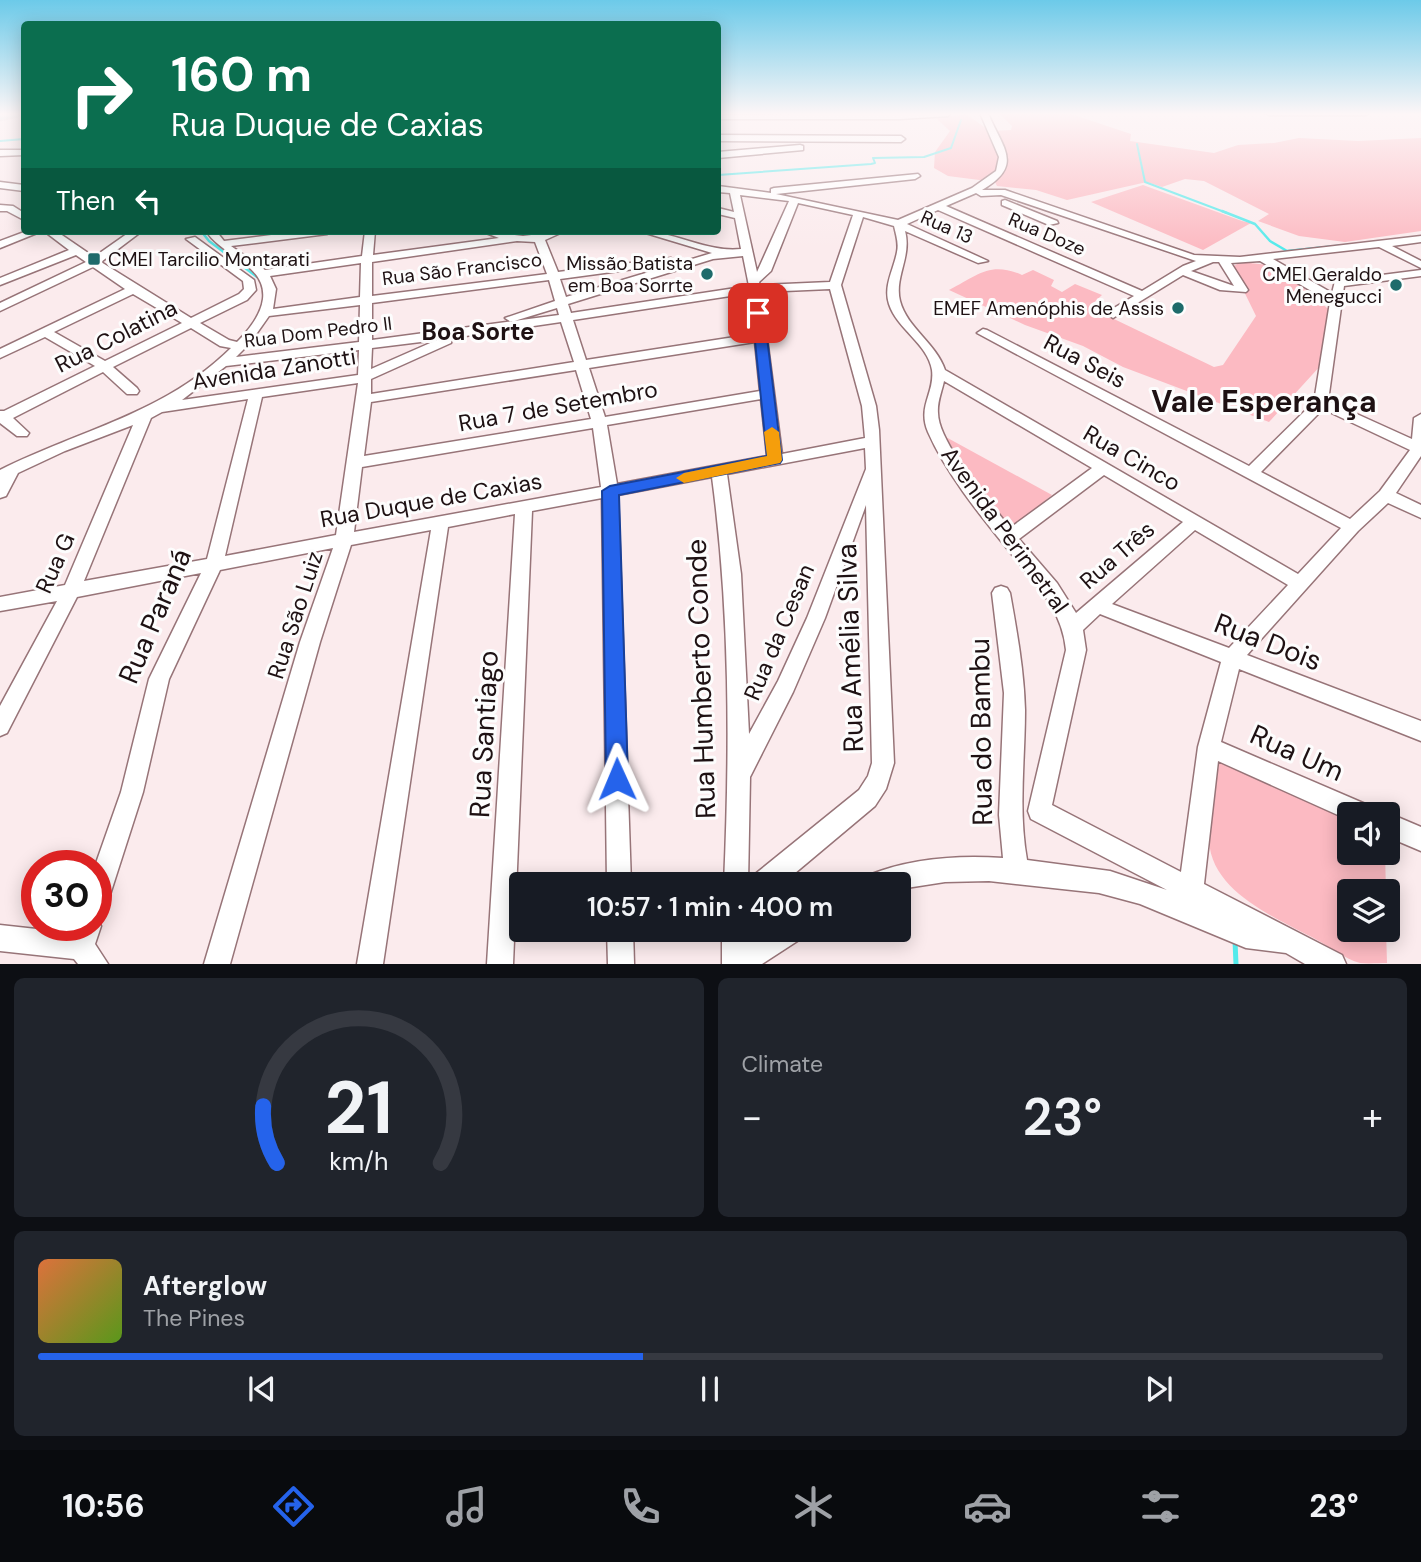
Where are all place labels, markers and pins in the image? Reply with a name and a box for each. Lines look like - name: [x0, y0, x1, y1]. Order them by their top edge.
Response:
- place label: CMEI Tarcilio Montarati: [108, 247, 310, 272]
- marker: CMEI Tarcilio Montarati: [86, 251, 102, 267]
- place label: Missão Batista em Boa Sorrte: [566, 251, 693, 298]
- place label: CMEI Geraldo Menegucci: [1262, 262, 1382, 309]
- marker: Missão Batista em Boa Sorrte: [699, 266, 715, 282]
- marker: CMEI Geraldo Menegucci: [1388, 277, 1404, 293]
- pin: [728, 283, 788, 343]
- place label: EMEF Amenóphis de Assis: [933, 296, 1164, 321]
- marker: EMEF Amenóphis de Assis: [1170, 300, 1186, 316]

